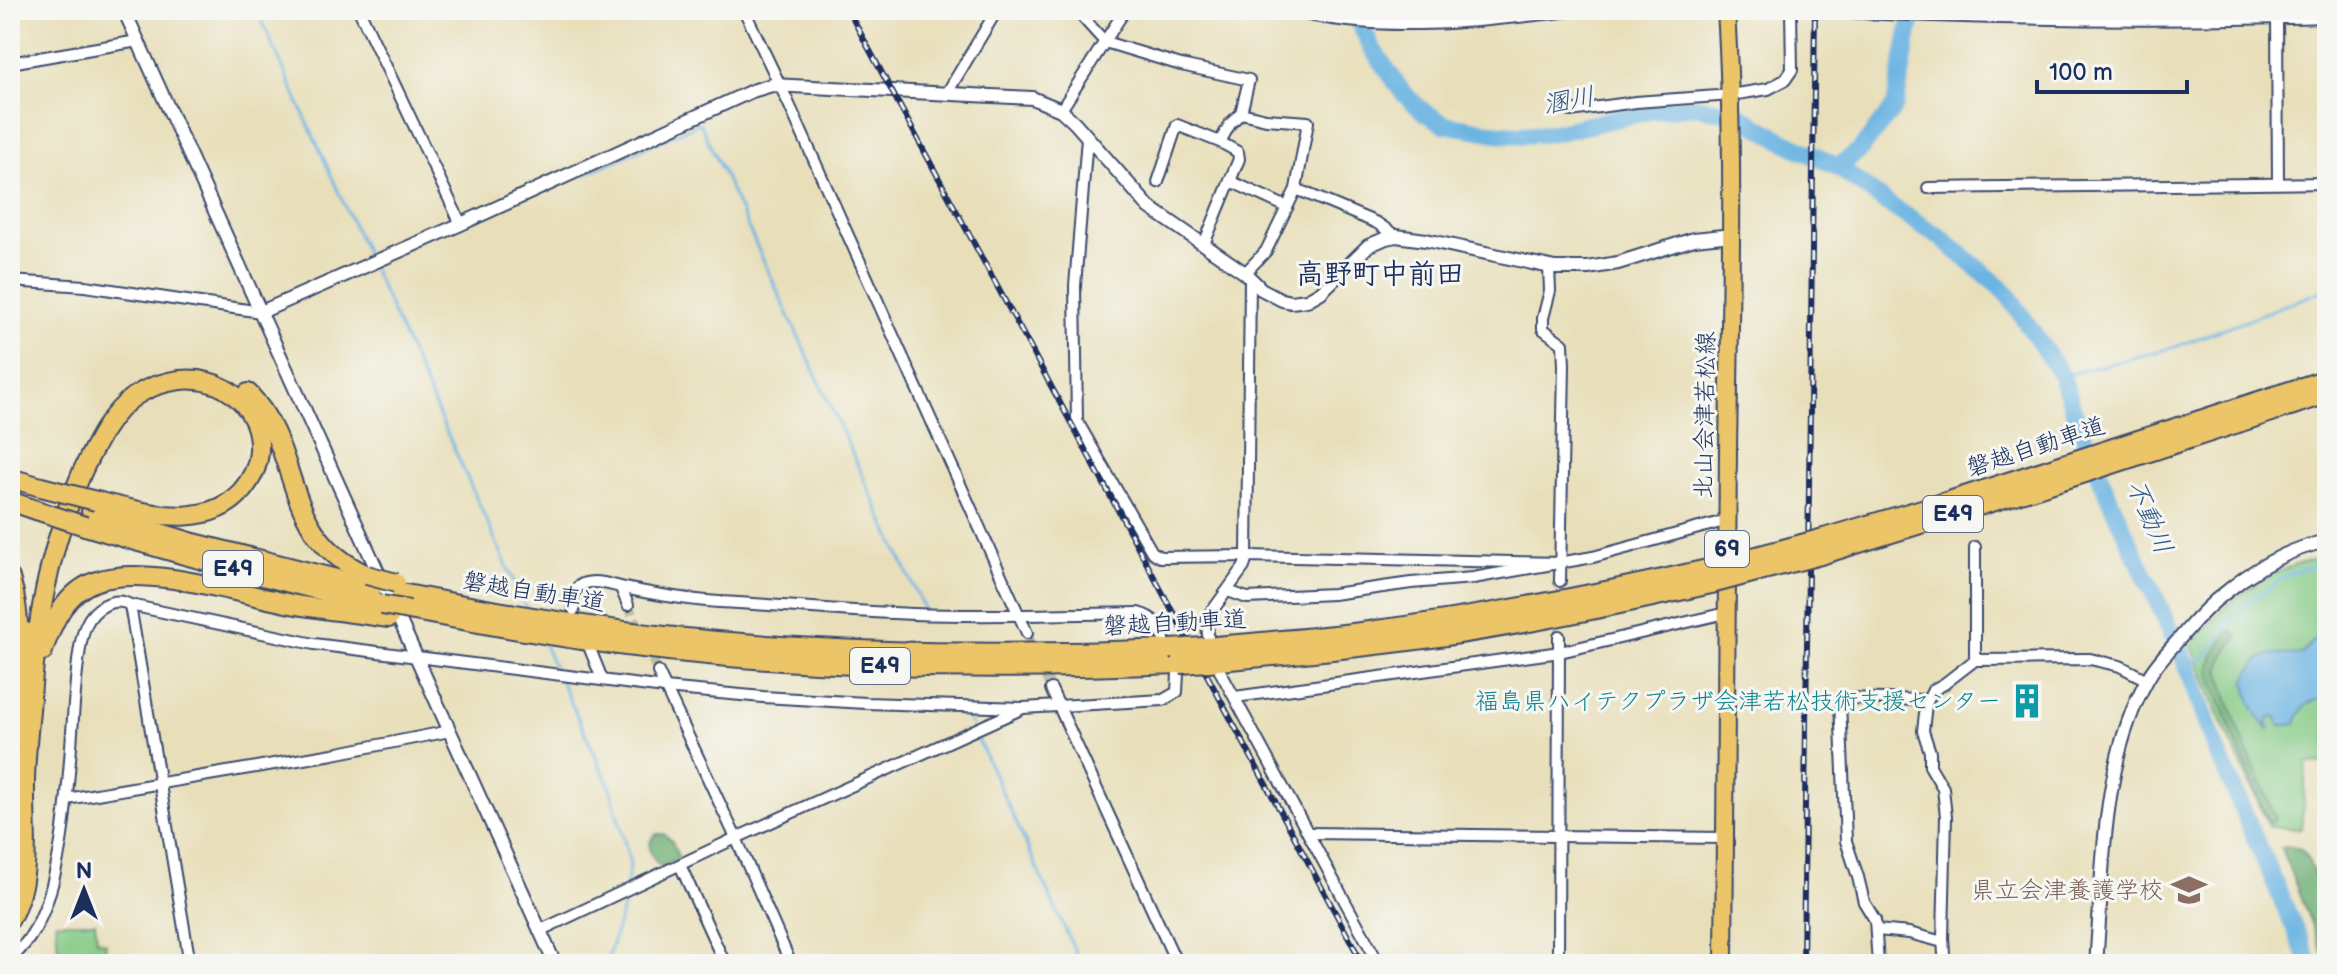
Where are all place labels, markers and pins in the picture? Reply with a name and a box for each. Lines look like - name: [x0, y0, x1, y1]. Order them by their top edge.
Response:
- building icon: 福島県ハイテクプラザ会津若松技術支援センター: [2008, 682, 2046, 720]
- place label: 福島県ハイテクプラザ会津若松技術支援センター: [1475, 687, 2001, 716]
- school or university icon: 県立会津養護学校: [2170, 871, 2208, 909]
- place label: 県立会津養護学校: [1971, 876, 2163, 905]

